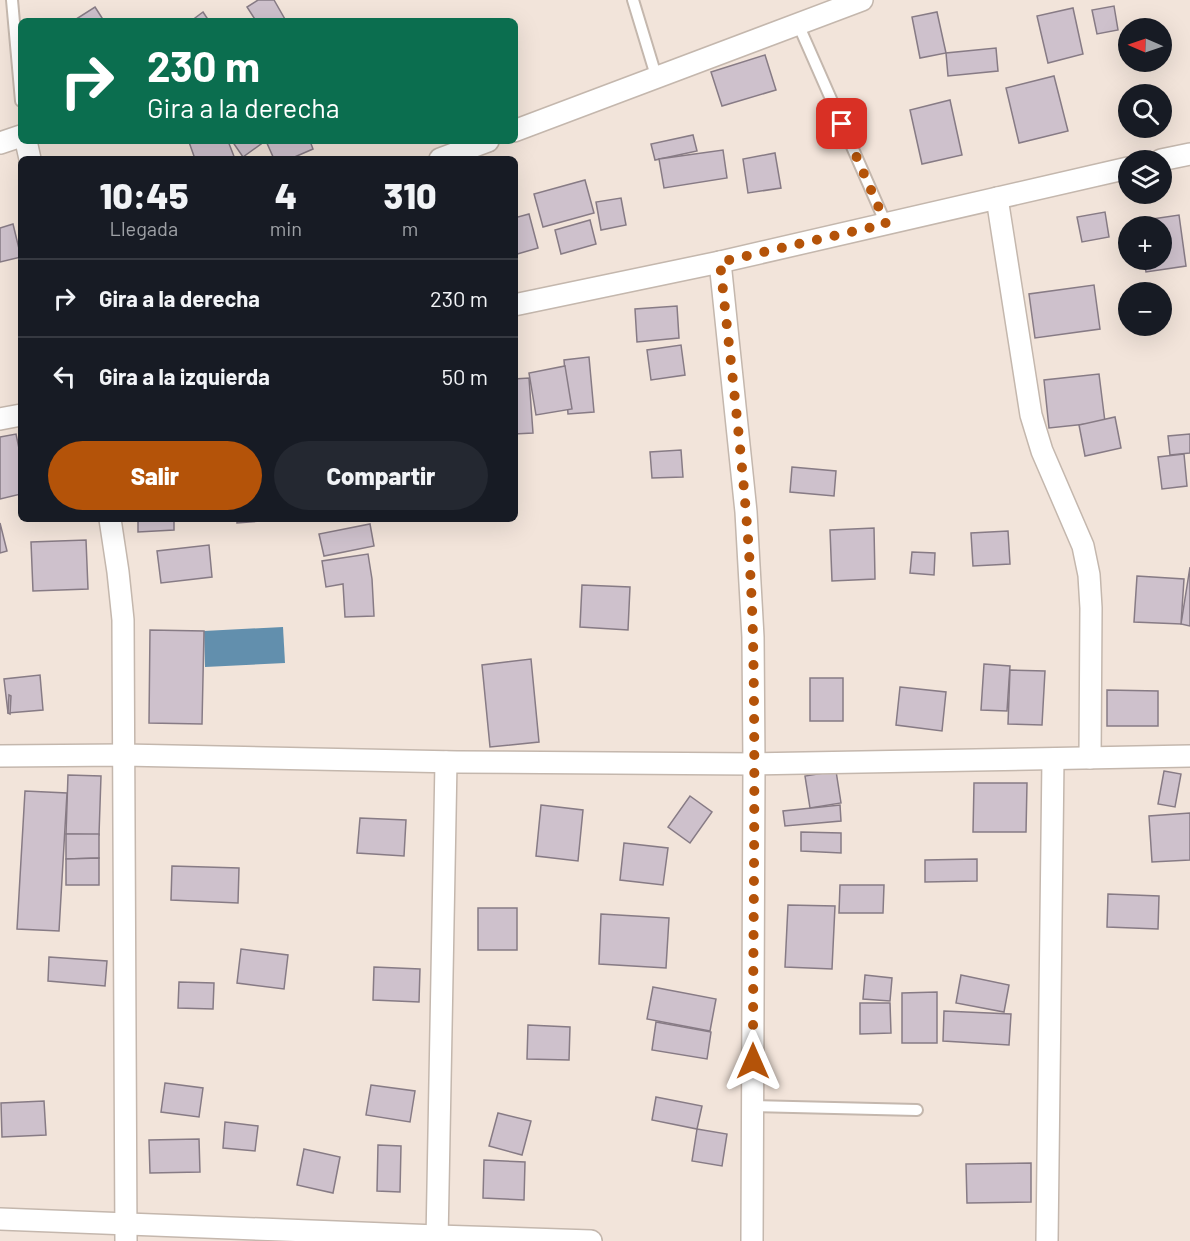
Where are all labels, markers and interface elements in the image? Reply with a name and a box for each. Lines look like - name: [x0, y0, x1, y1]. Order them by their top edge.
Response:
- north arrow: [1118, 18, 1172, 72]
- map controls: [1118, 18, 1172, 336]
- text: 230 m: [147, 40, 260, 90]
- icon: right: [48, 42, 126, 120]
- button: search: [1118, 84, 1172, 138]
- text: Gira a la derecha: [147, 91, 340, 123]
- pin: [816, 98, 867, 149]
- icon: arrive: [825, 107, 858, 140]
- button: layers: [1118, 150, 1172, 204]
- text: 10:45: [99, 173, 188, 216]
- text: 4: [275, 173, 297, 216]
- text: 310: [384, 173, 437, 216]
- text: Llegada: [110, 216, 178, 240]
- text: min: [270, 216, 302, 240]
- text: m: [402, 216, 418, 240]
- button: +: [1118, 216, 1172, 270]
- icon: right: [48, 282, 81, 315]
- button: −: [1118, 282, 1172, 336]
- text: Gira a la derecha: [99, 285, 260, 311]
- text: 230 m: [430, 285, 488, 311]
- icon: left: [48, 360, 81, 393]
- text: Gira a la izquierda: [99, 363, 270, 389]
- text: 50 m: [442, 363, 488, 389]
- button: Salir: [48, 441, 262, 510]
- button: Compartir: [274, 441, 488, 510]
- position arrow: [721, 1029, 785, 1093]

